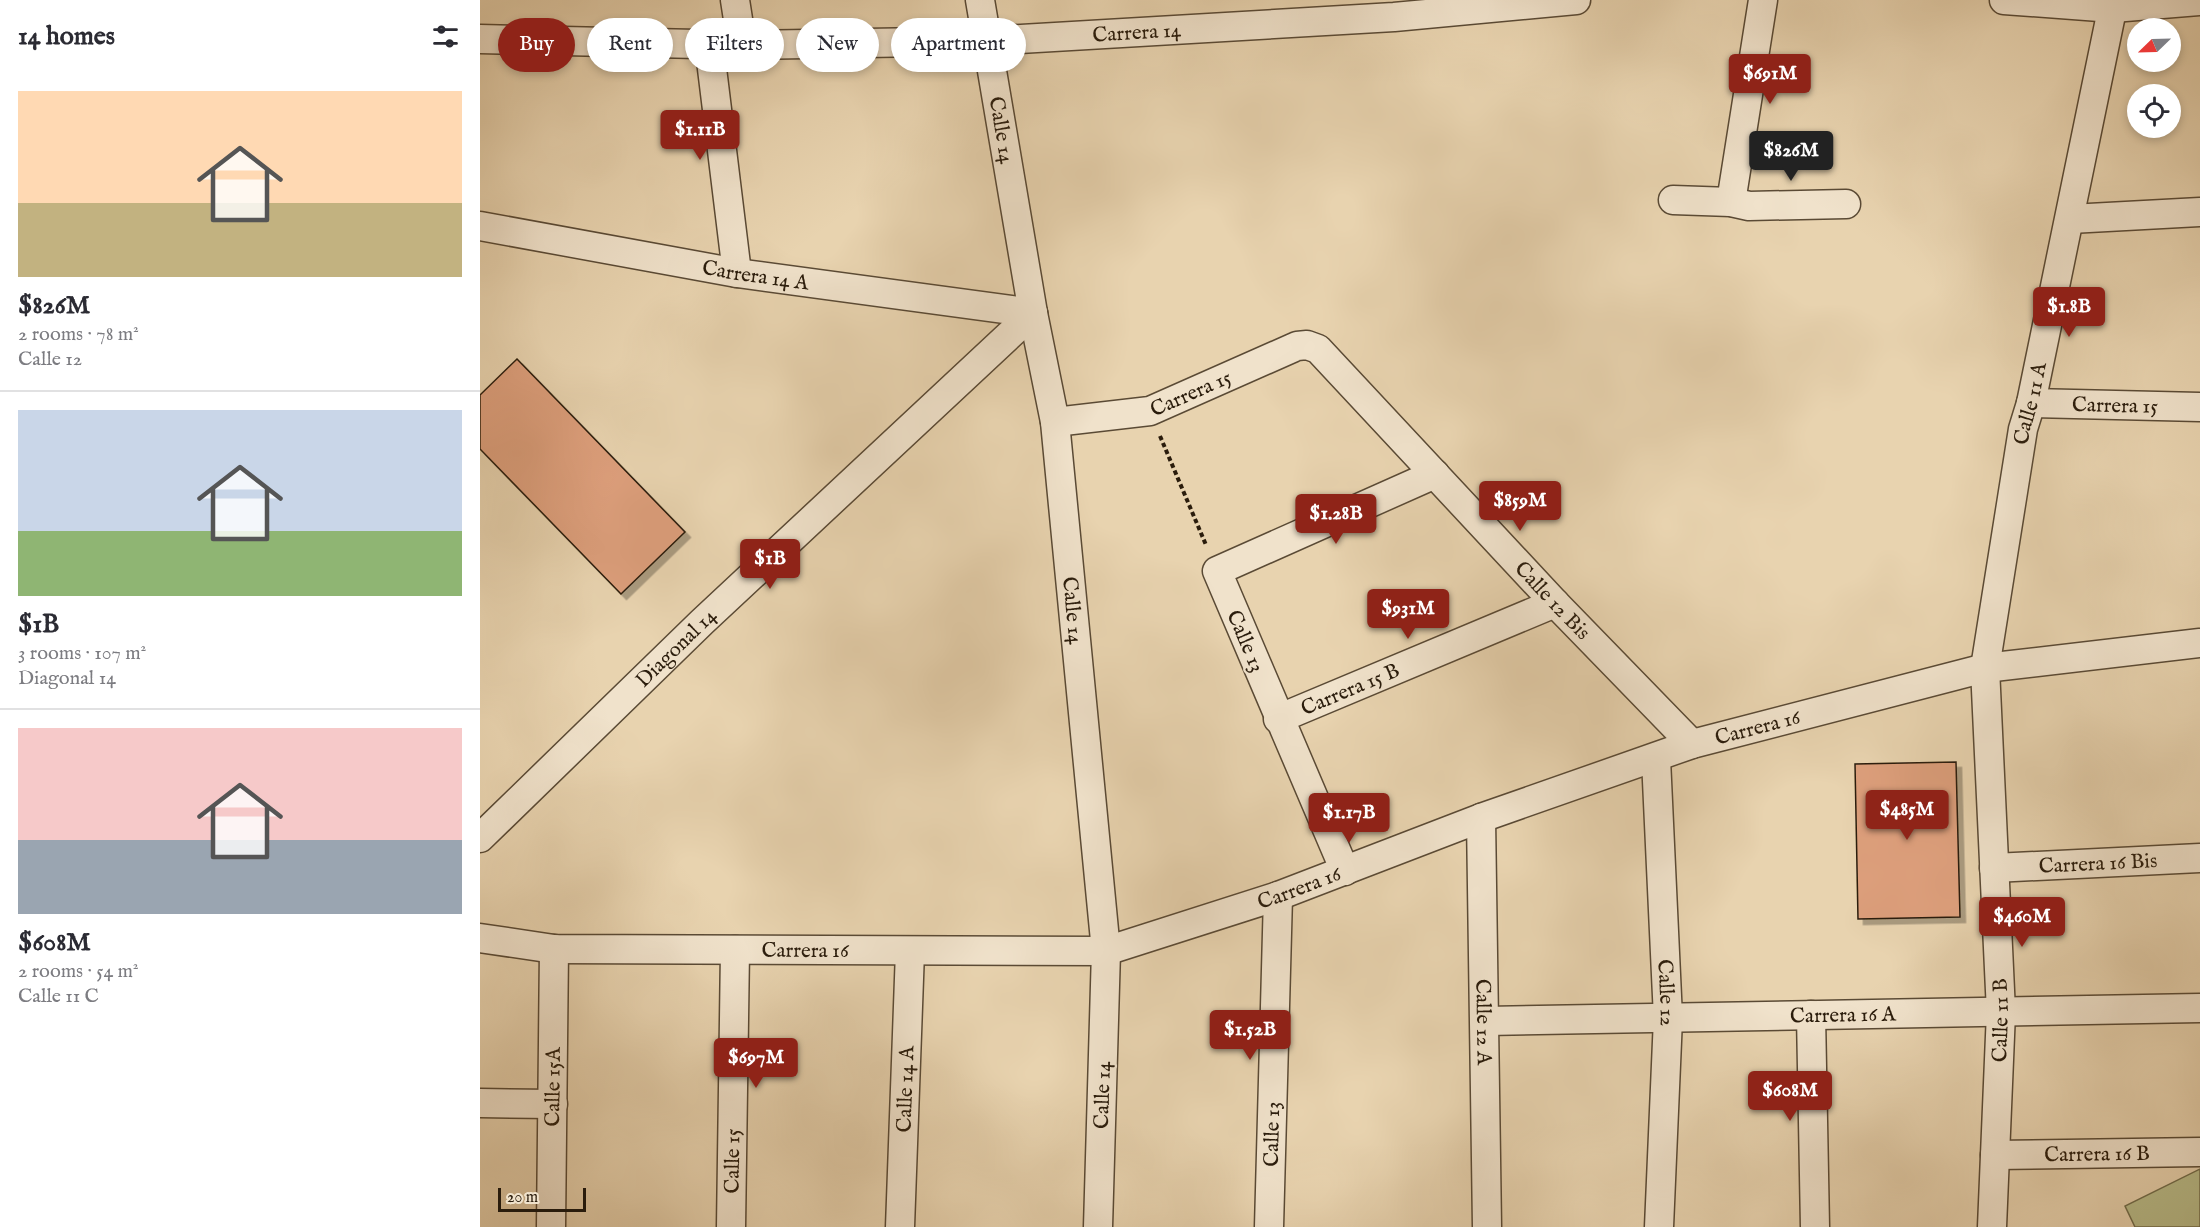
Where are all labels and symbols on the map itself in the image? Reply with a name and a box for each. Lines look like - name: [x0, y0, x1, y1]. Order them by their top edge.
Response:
- street label: Carrera 14: [1092, 17, 1182, 50]
- north arrow: [2127, 18, 2181, 72]
- pin: $691M: [1728, 54, 1812, 105]
- street label: Calle 14: [982, 95, 1020, 167]
- pin: $1.11B: [651, 110, 749, 161]
- pin: $826M: [1749, 131, 1833, 182]
- street label: Carrera 14 A: [700, 255, 811, 298]
- pin: $1.8B: [2027, 287, 2111, 338]
- street label: Calle 11 A: [2009, 359, 2054, 447]
- street label: Carrera 15: [1146, 365, 1236, 424]
- street label: Carrera 15: [2072, 392, 2159, 421]
- pin: $859M: [1478, 481, 1562, 532]
- pin: $1.28B: [1287, 494, 1385, 545]
- pin: $1B: [741, 539, 799, 590]
- street label: Calle 12 Bis: [1508, 556, 1596, 646]
- street label: Calle 14: [1055, 576, 1088, 646]
- pin: $931M: [1366, 589, 1450, 640]
- street label: Diagonal 14: [630, 603, 723, 694]
- street label: Calle 13: [1219, 606, 1270, 677]
- street label: Carrera 15 B: [1297, 658, 1404, 723]
- street label: Carrera 16: [1712, 704, 1804, 753]
- pin: $485M: [1865, 790, 1949, 841]
- pin: $1.17B: [1300, 793, 1398, 844]
- street label: Carrera 16 Bis: [2038, 848, 2158, 881]
- street label: Carrera 16: [1254, 861, 1346, 917]
- pin: $460M: [1980, 897, 2064, 948]
- street label: Carrera 16: [762, 938, 850, 965]
- street label: Calle 12: [1650, 959, 1680, 1027]
- street label: Calle 11 B: [1987, 977, 2016, 1063]
- street label: Calle 12 A: [1468, 979, 1497, 1066]
- street label: Carrera 16 A: [1790, 1002, 1897, 1030]
- pin: $1.52B: [1201, 1010, 1299, 1061]
- pin: $697M: [714, 1038, 798, 1089]
- street label: Calle 14 A: [891, 1045, 922, 1133]
- street label: Calle 15A: [540, 1046, 568, 1127]
- street label: Calle 14: [1089, 1060, 1118, 1129]
- pin: $608M: [1748, 1071, 1832, 1122]
- street label: Calle 13: [1259, 1101, 1287, 1167]
- street label: Calle 15: [719, 1128, 747, 1194]
- street label: Carrera 16 B: [2044, 1141, 2150, 1169]
- scale bar: [498, 1185, 586, 1212]

